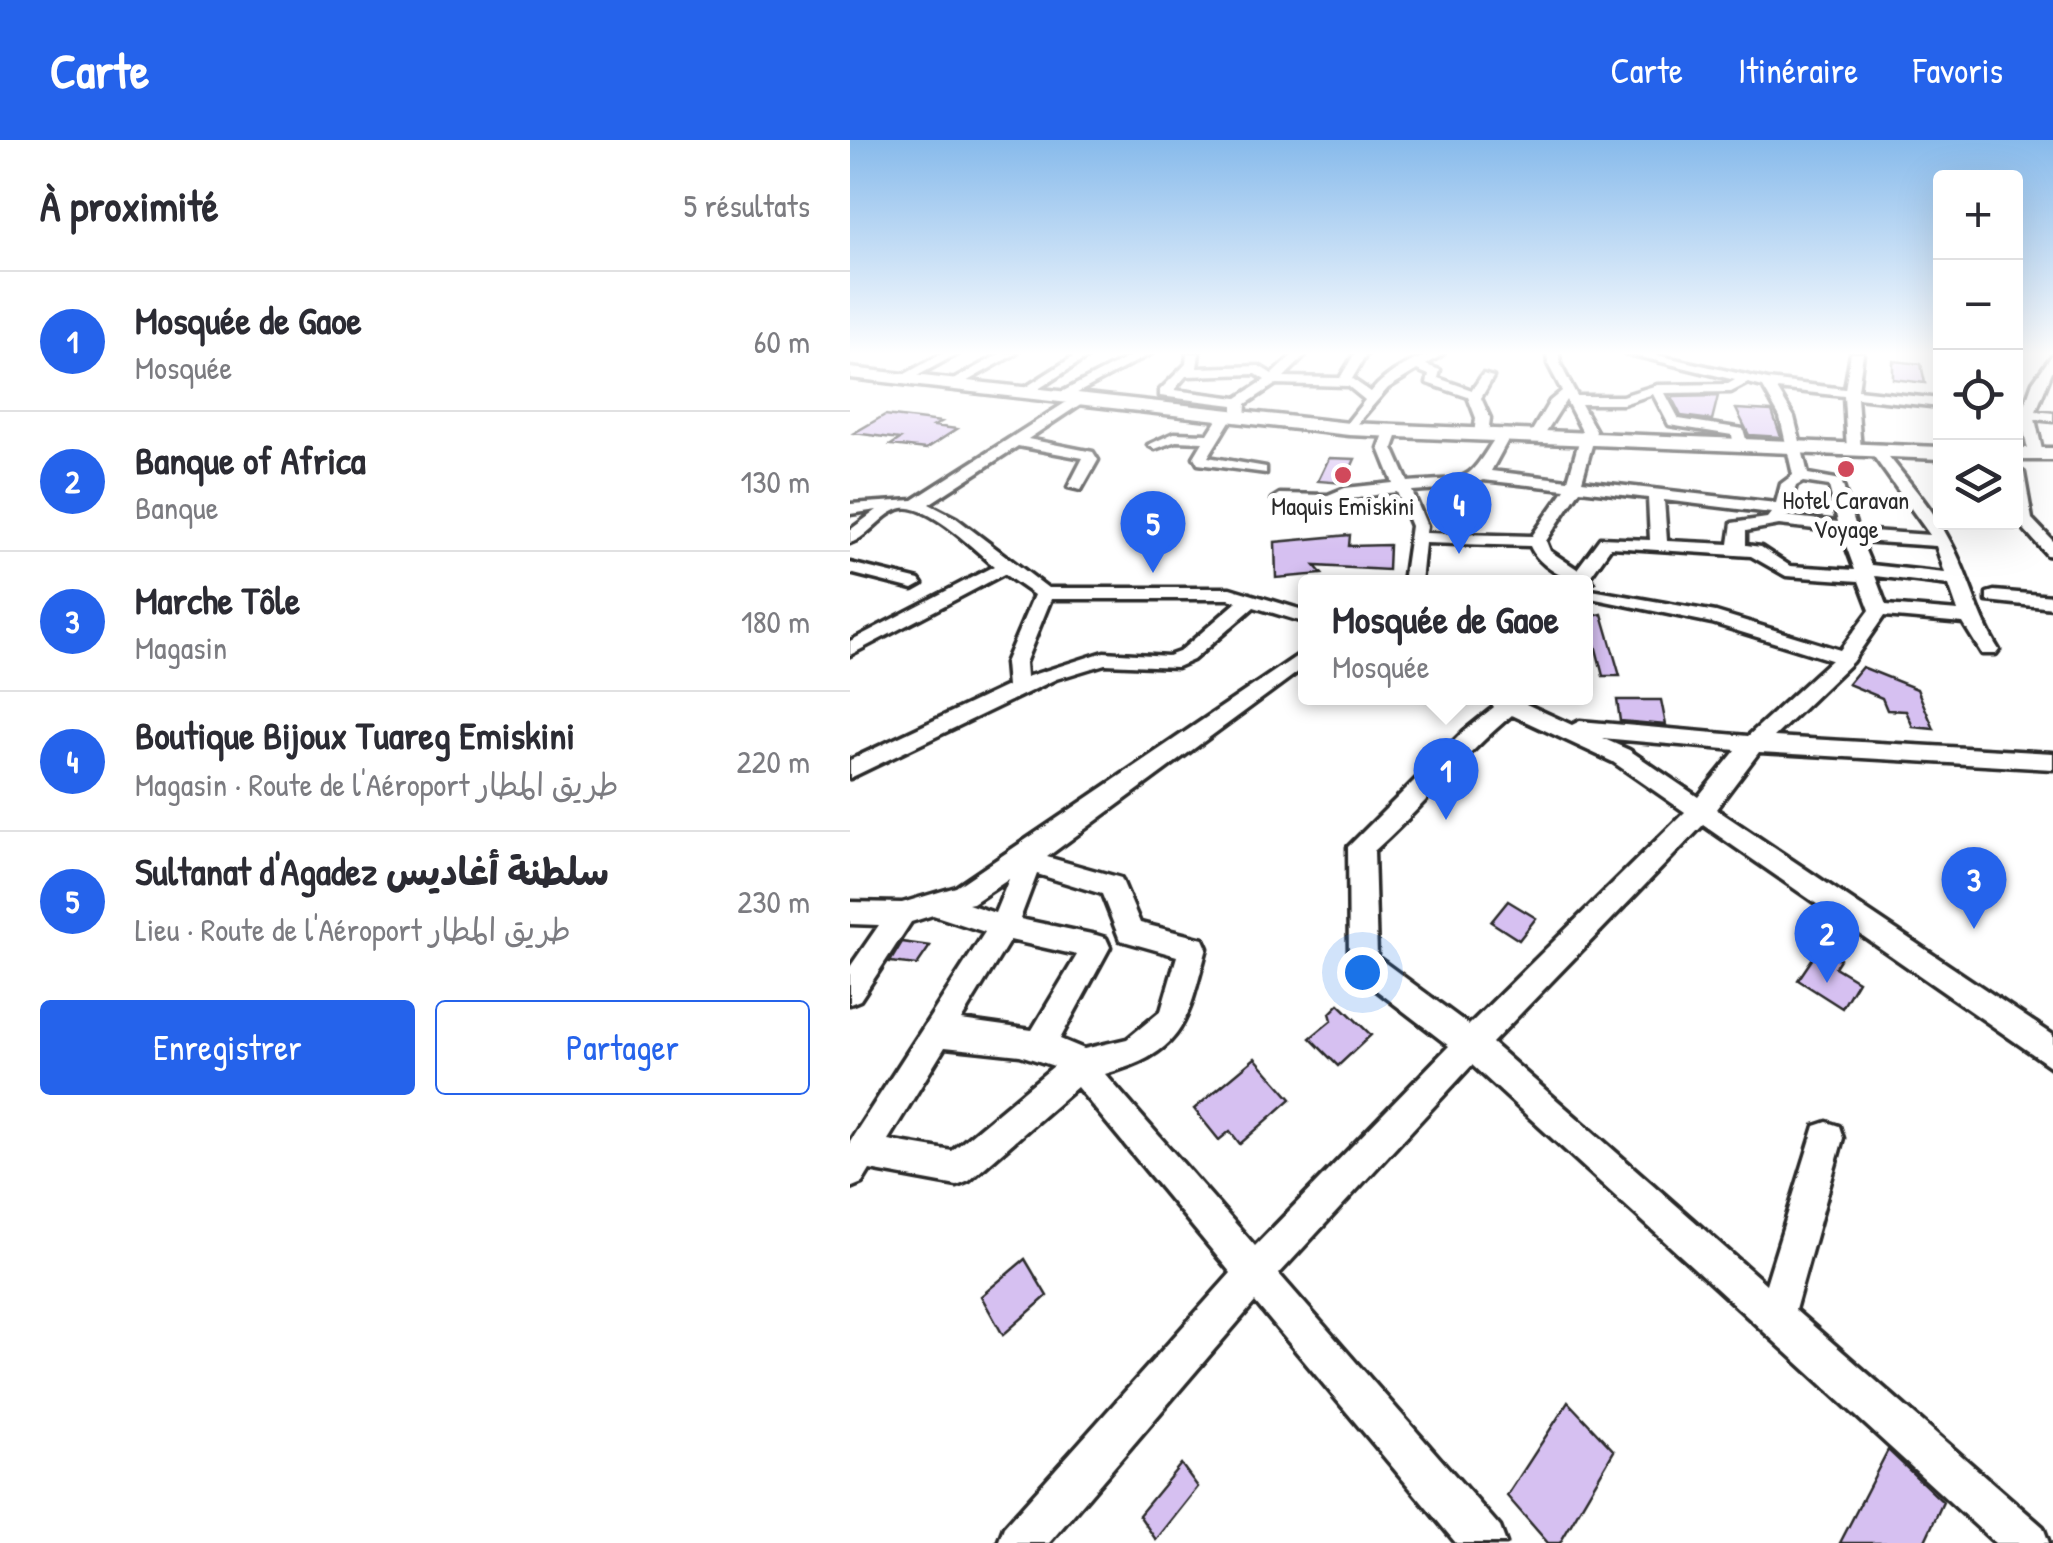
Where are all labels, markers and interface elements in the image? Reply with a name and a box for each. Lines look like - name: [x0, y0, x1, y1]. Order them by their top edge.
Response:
- text: Carte: [50, 38, 149, 103]
- text: Carte: [1611, 47, 1683, 94]
- text: Itinéraire: [1738, 47, 1858, 94]
- text: Favoris: [1913, 47, 2003, 94]
- map controls: [1933, 170, 2023, 530]
- button: +: [1933, 170, 2023, 260]
- text: À proximité: [40, 177, 219, 234]
- text: 5 résultats: [684, 184, 810, 227]
- button: −: [1933, 260, 2023, 350]
- text: Mosquée de Gaoe: [135, 294, 362, 346]
- text: 1: [67, 320, 78, 363]
- text: 60 m: [754, 320, 810, 363]
- text: Mosquée: [135, 346, 232, 389]
- button: locate: [1933, 350, 2023, 440]
- text: Banque of Africa: [135, 434, 366, 486]
- button: layers: [1933, 440, 2023, 530]
- marker: Hotel Caravan Voyage: [1835, 458, 1857, 480]
- text: 2: [65, 460, 80, 503]
- text: 130 m: [741, 460, 810, 503]
- marker: Maquis Emiskini: [1332, 464, 1354, 486]
- pin: 4: [1426, 472, 1492, 554]
- place label: Hotel Caravan Voyage: [1783, 483, 1909, 546]
- text: Banque: [135, 486, 219, 529]
- place label: Maquis Emiskini: [1271, 489, 1415, 523]
- pin: 5: [1120, 490, 1186, 573]
- text: Marche Tôle: [135, 574, 300, 626]
- popup: [1298, 575, 1593, 705]
- text: Mosquée de Gaoe: [1332, 593, 1559, 645]
- text: 3: [65, 600, 80, 643]
- text: 180 m: [741, 600, 810, 643]
- text: Magasin: [135, 626, 227, 669]
- text: Mosquée: [1332, 645, 1430, 688]
- text: Boutique Bijoux Tuareg Emiskini: [135, 709, 575, 761]
- pin: 1: [1414, 738, 1478, 820]
- text: 4: [66, 740, 79, 783]
- text: 220 m: [737, 740, 810, 783]
- text: Magasin · Route de l'Aéroport طريق المطار: [135, 763, 619, 806]
- text: Sultanat d'Agadez سلطنة أغاديس: [135, 845, 609, 897]
- pin: 3: [1942, 846, 2006, 929]
- text: 5: [66, 880, 79, 923]
- text: 230 m: [737, 880, 810, 923]
- pin: 2: [1794, 900, 1860, 983]
- text: Lieu · Route de l'Aéroport طريق المطار: [135, 908, 571, 951]
- your location: [1337, 947, 1388, 998]
- button: Enregistrer: [40, 1000, 415, 1095]
- button: Partager: [435, 1000, 810, 1095]

